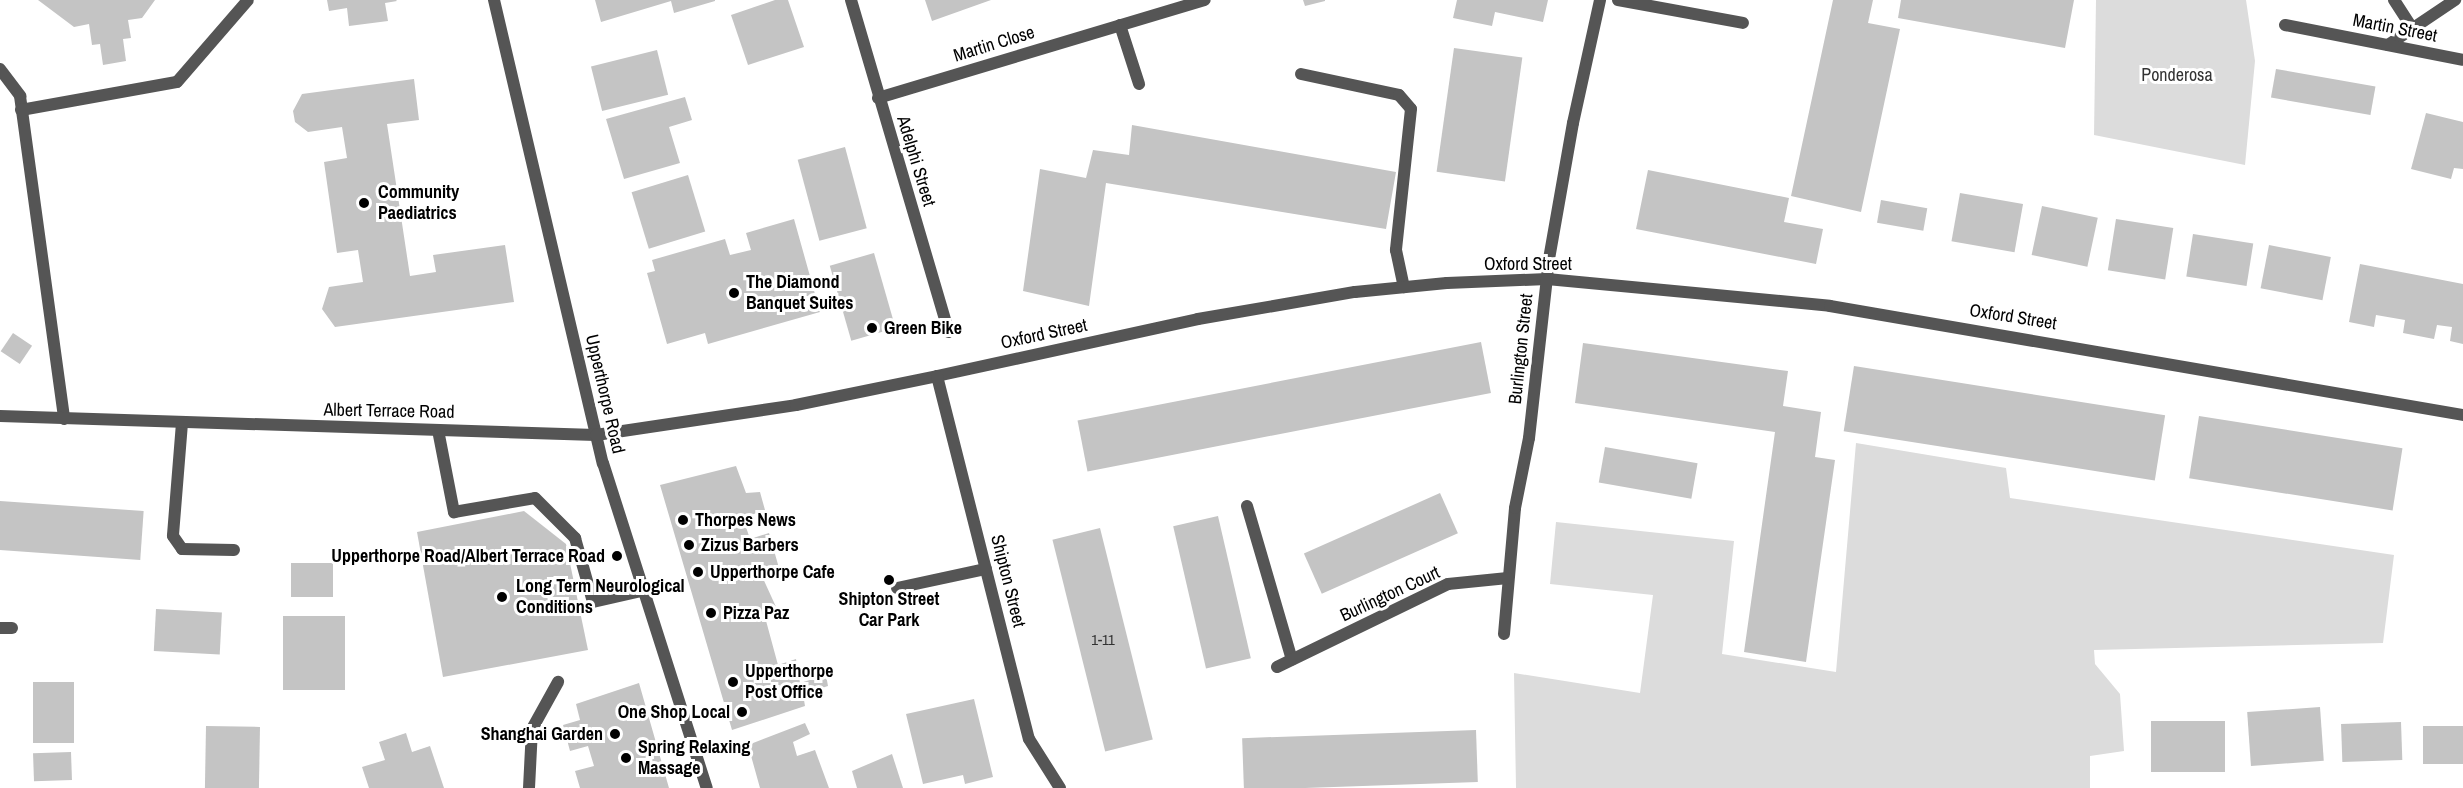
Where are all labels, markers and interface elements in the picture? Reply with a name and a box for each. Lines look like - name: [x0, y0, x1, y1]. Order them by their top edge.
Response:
- street label: Martin Street: [2351, 9, 2439, 47]
- street label: Martin Close: [951, 21, 1037, 67]
- park label: Ponderosa: [2141, 64, 2213, 86]
- street label: Adelphi Street: [892, 113, 940, 209]
- place label: Community Paediatrics: [378, 182, 459, 224]
- marker: Community Paediatrics: [355, 194, 373, 212]
- street label: Oxford Street: [1484, 253, 1572, 275]
- place label: The Diamond Banquet Suites: [746, 272, 853, 314]
- marker: The Diamond Banquet Suites: [727, 286, 741, 300]
- street label: Burlington Street: [1504, 293, 1538, 405]
- street label: Oxford Street: [1968, 299, 2058, 335]
- street label: Oxford Street: [999, 314, 1089, 354]
- place label: Green Bike: [884, 317, 962, 339]
- marker: Green Bike: [865, 321, 879, 335]
- street label: Upperthorpe Road: [581, 332, 629, 456]
- street label: Albert Terrace Road: [323, 399, 455, 423]
- place label: Thorpes News: [695, 509, 796, 531]
- marker: Thorpes News: [676, 513, 690, 527]
- street label: Shipton Street: [986, 533, 1030, 629]
- place label: Zizus Barbers: [701, 534, 799, 556]
- marker: Zizus Barbers: [682, 538, 696, 552]
- place label: Upperthorpe Road/Albert Terrace Road: [331, 545, 605, 567]
- marker: Upperthorpe Road/Albert Terrace Road: [610, 549, 624, 563]
- place label: Upperthorpe Cafe: [710, 561, 835, 583]
- street label: Burlington Court: [1337, 562, 1443, 626]
- marker: Upperthorpe Cafe: [691, 565, 705, 579]
- marker: Shipton Street Car Park: [882, 573, 896, 587]
- place label: Long Term Neurological Conditions: [516, 576, 685, 618]
- marker: Long Term Neurological Conditions: [493, 588, 511, 606]
- place label: Shipton Street Car Park: [839, 589, 939, 632]
- place label: Pizza Paz: [723, 602, 789, 624]
- marker: Pizza Paz: [704, 606, 718, 620]
- house number: 1-11: [1091, 631, 1115, 649]
- place label: Upperthorpe Post Office: [745, 661, 834, 704]
- marker: Upperthorpe Post Office: [726, 675, 740, 689]
- place label: One Shop Local: [618, 701, 730, 723]
- marker: One Shop Local: [735, 705, 749, 719]
- place label: Shanghai Garden: [481, 723, 603, 745]
- marker: Shanghai Garden: [608, 727, 622, 741]
- place label: Spring Relaxing Massage: [638, 737, 750, 780]
- marker: Spring Relaxing Massage: [619, 751, 633, 765]

